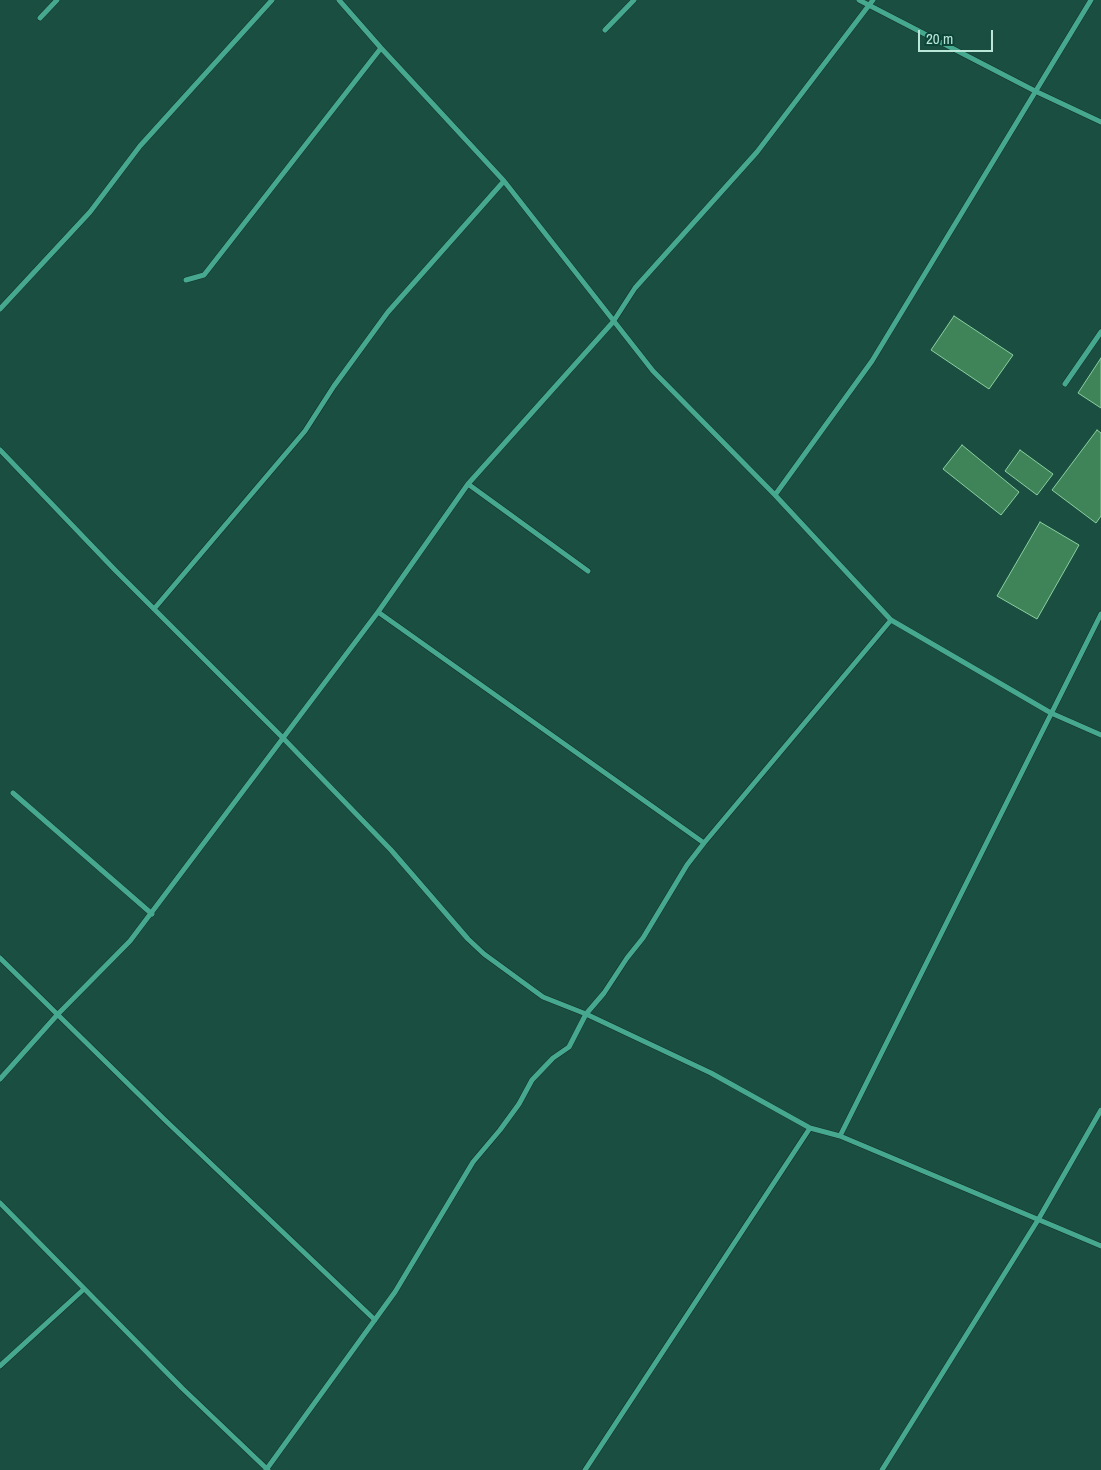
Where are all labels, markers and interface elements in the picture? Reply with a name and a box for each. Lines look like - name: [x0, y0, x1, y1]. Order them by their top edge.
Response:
- scale bar: [921, 20, 996, 52]
- text: 20 m: [926, 28, 953, 49]

